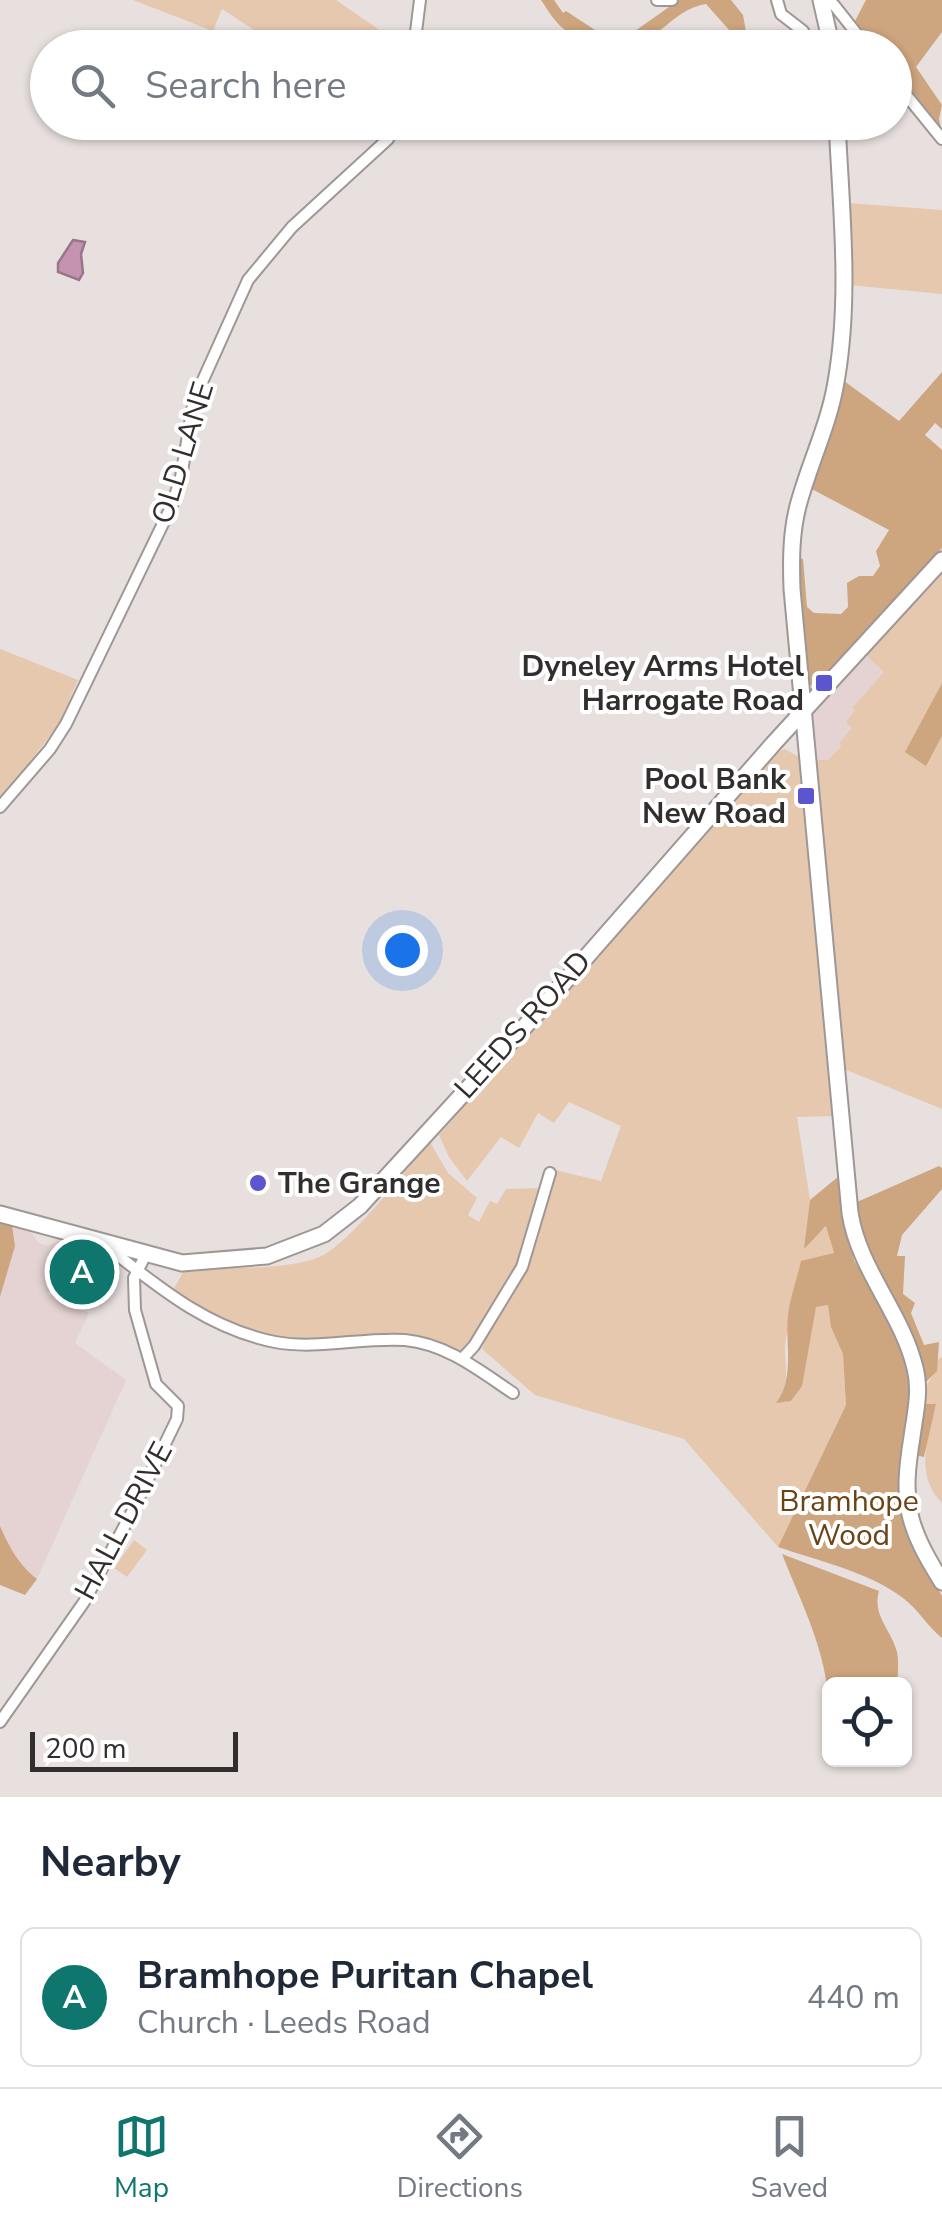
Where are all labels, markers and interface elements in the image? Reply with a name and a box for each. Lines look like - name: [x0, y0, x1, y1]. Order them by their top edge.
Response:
- search box: [30, 30, 912, 140]
- icon: search: [65, 58, 120, 113]
- text: Search here: [145, 60, 346, 111]
- street label: OLD LANE: [142, 377, 224, 529]
- place label: Dyneley Arms Hotel Harrogate Road: [522, 646, 804, 721]
- marker: Dyneley Arms Hotel Harrogate Road: [813, 672, 835, 694]
- place label: Pool Bank New Road: [642, 759, 787, 834]
- marker: Pool Bank New Road: [795, 785, 817, 807]
- your location: [377, 925, 428, 976]
- street label: LEEDS ROAD: [445, 942, 601, 1108]
- place label: The Grange: [278, 1163, 441, 1204]
- marker: The Grange: [247, 1172, 269, 1194]
- pin: A: [49, 1234, 114, 1310]
- street label: HALL DRIVE: [65, 1435, 183, 1607]
- park label: Bramhope Wood: [779, 1481, 919, 1556]
- map controls: [822, 1677, 912, 1767]
- button: locate: [822, 1677, 912, 1767]
- scale bar: [30, 1727, 238, 1772]
- text: 200 m: [45, 1730, 127, 1768]
- text: Nearby: [40, 1834, 181, 1891]
- text: Bramhope Puritan Chapel: [137, 1950, 593, 2001]
- text: A: [63, 1976, 86, 2019]
- text: 440 m: [807, 1976, 900, 2019]
- text: Church · Leeds Road: [137, 2001, 431, 2044]
- tab: Map: [114, 2109, 169, 2207]
- tab: Directions: [397, 2109, 523, 2207]
- tab: Saved: [751, 2109, 828, 2207]

